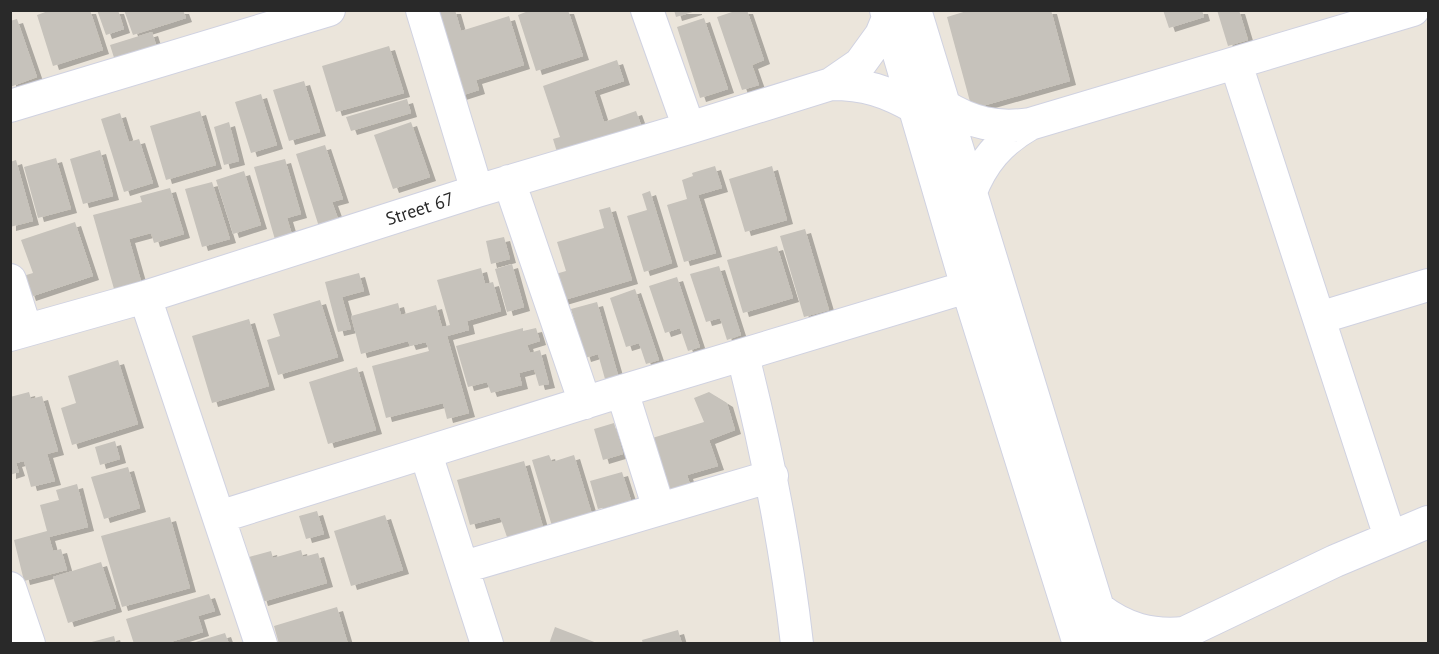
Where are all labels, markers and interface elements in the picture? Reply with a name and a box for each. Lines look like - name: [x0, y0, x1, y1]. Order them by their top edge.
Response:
- street label: Street 67: [383, 187, 457, 230]

